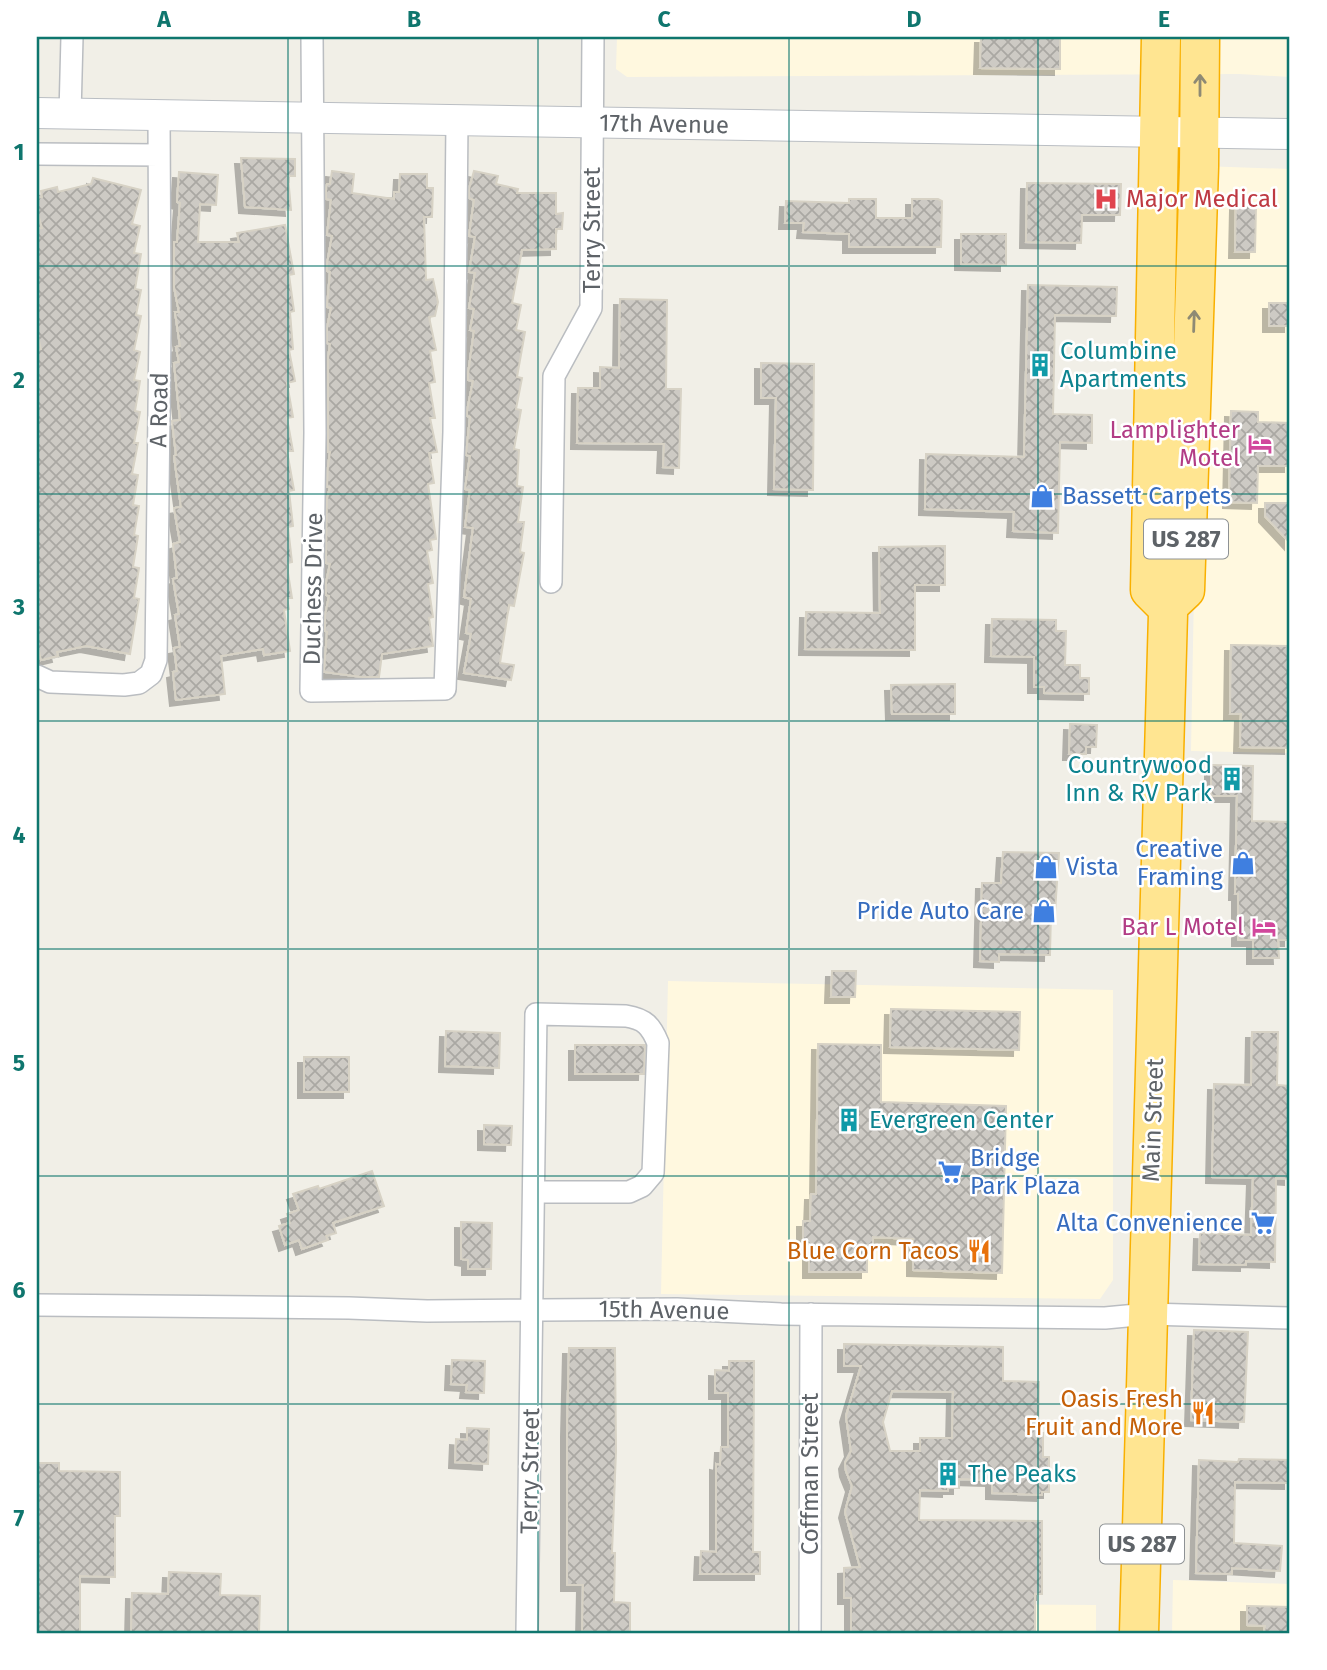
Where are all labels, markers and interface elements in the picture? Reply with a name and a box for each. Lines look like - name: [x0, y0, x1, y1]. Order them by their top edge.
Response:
- text: A: [156, 5, 171, 33]
- text: B: [407, 5, 421, 33]
- text: C: [657, 5, 671, 33]
- text: D: [907, 5, 922, 33]
- text: E: [1158, 5, 1170, 33]
- one-way arrow: [1193, 73, 1207, 96]
- street label: 17th Avenue: [599, 109, 729, 139]
- text: 1: [14, 138, 24, 166]
- street label: Terry Street: [578, 167, 606, 293]
- hospital icon: Major Medical: [1092, 185, 1120, 213]
- place label: Major Medical: [1126, 185, 1278, 213]
- one-way arrow: [1187, 310, 1200, 333]
- place label: Columbine Apartments: [1060, 337, 1186, 393]
- building icon: Columbine Apartments: [1026, 351, 1054, 379]
- text: 2: [13, 366, 25, 394]
- street label: A Road: [144, 372, 174, 448]
- place label: Lamplighter Motel: [1109, 416, 1241, 472]
- hotel icon: Lamplighter Motel: [1246, 430, 1274, 458]
- shop icon: Bassett Carpets: [1028, 482, 1056, 510]
- place label: Bassett Carpets: [1062, 482, 1231, 510]
- street label: Duchess Drive: [298, 512, 328, 666]
- road number: US 287: [1144, 520, 1228, 558]
- text: 3: [12, 593, 25, 621]
- place label: Countrywood Inn & RV Park: [1065, 751, 1213, 807]
- building icon: Countrywood Inn & RV Park: [1218, 765, 1246, 793]
- text: 4: [13, 821, 26, 849]
- place label: Creative Framing: [1135, 835, 1224, 891]
- shop icon: Creative Framing: [1229, 849, 1257, 877]
- shop icon: Vista: [1032, 853, 1060, 881]
- place label: Vista: [1066, 853, 1119, 881]
- place label: Pride Auto Care: [856, 897, 1024, 925]
- shop icon: Pride Auto Care: [1030, 897, 1058, 925]
- place label: Bar L Motel: [1121, 913, 1244, 941]
- hotel icon: Bar L Motel: [1250, 913, 1278, 941]
- text: 5: [13, 1049, 25, 1077]
- street label: Main Street: [1137, 1057, 1169, 1182]
- building icon: Evergreen Center: [835, 1106, 863, 1134]
- place label: Evergreen Center: [869, 1106, 1054, 1134]
- place label: Bridge Park Plaza: [970, 1144, 1080, 1200]
- supermarket icon: Bridge Park Plaza: [936, 1158, 964, 1186]
- place label: Alta Convenience: [1057, 1209, 1243, 1237]
- supermarket icon: Alta Convenience: [1249, 1209, 1277, 1237]
- place label: Blue Corn Tacos: [787, 1237, 959, 1265]
- restaurant icon: Blue Corn Tacos: [965, 1237, 993, 1265]
- text: 6: [13, 1276, 26, 1304]
- street label: 15th Avenue: [598, 1295, 730, 1325]
- place label: Oasis Fresh Fruit and More: [1025, 1385, 1183, 1441]
- street label: Coffman Street: [796, 1393, 824, 1555]
- restaurant icon: Oasis Fresh Fruit and More: [1189, 1399, 1217, 1427]
- street label: Terry Street: [515, 1407, 545, 1534]
- building icon: The Peaks: [934, 1460, 962, 1488]
- place label: The Peaks: [968, 1460, 1076, 1488]
- text: 7: [14, 1504, 25, 1532]
- road number: US 287: [1100, 1525, 1184, 1564]

